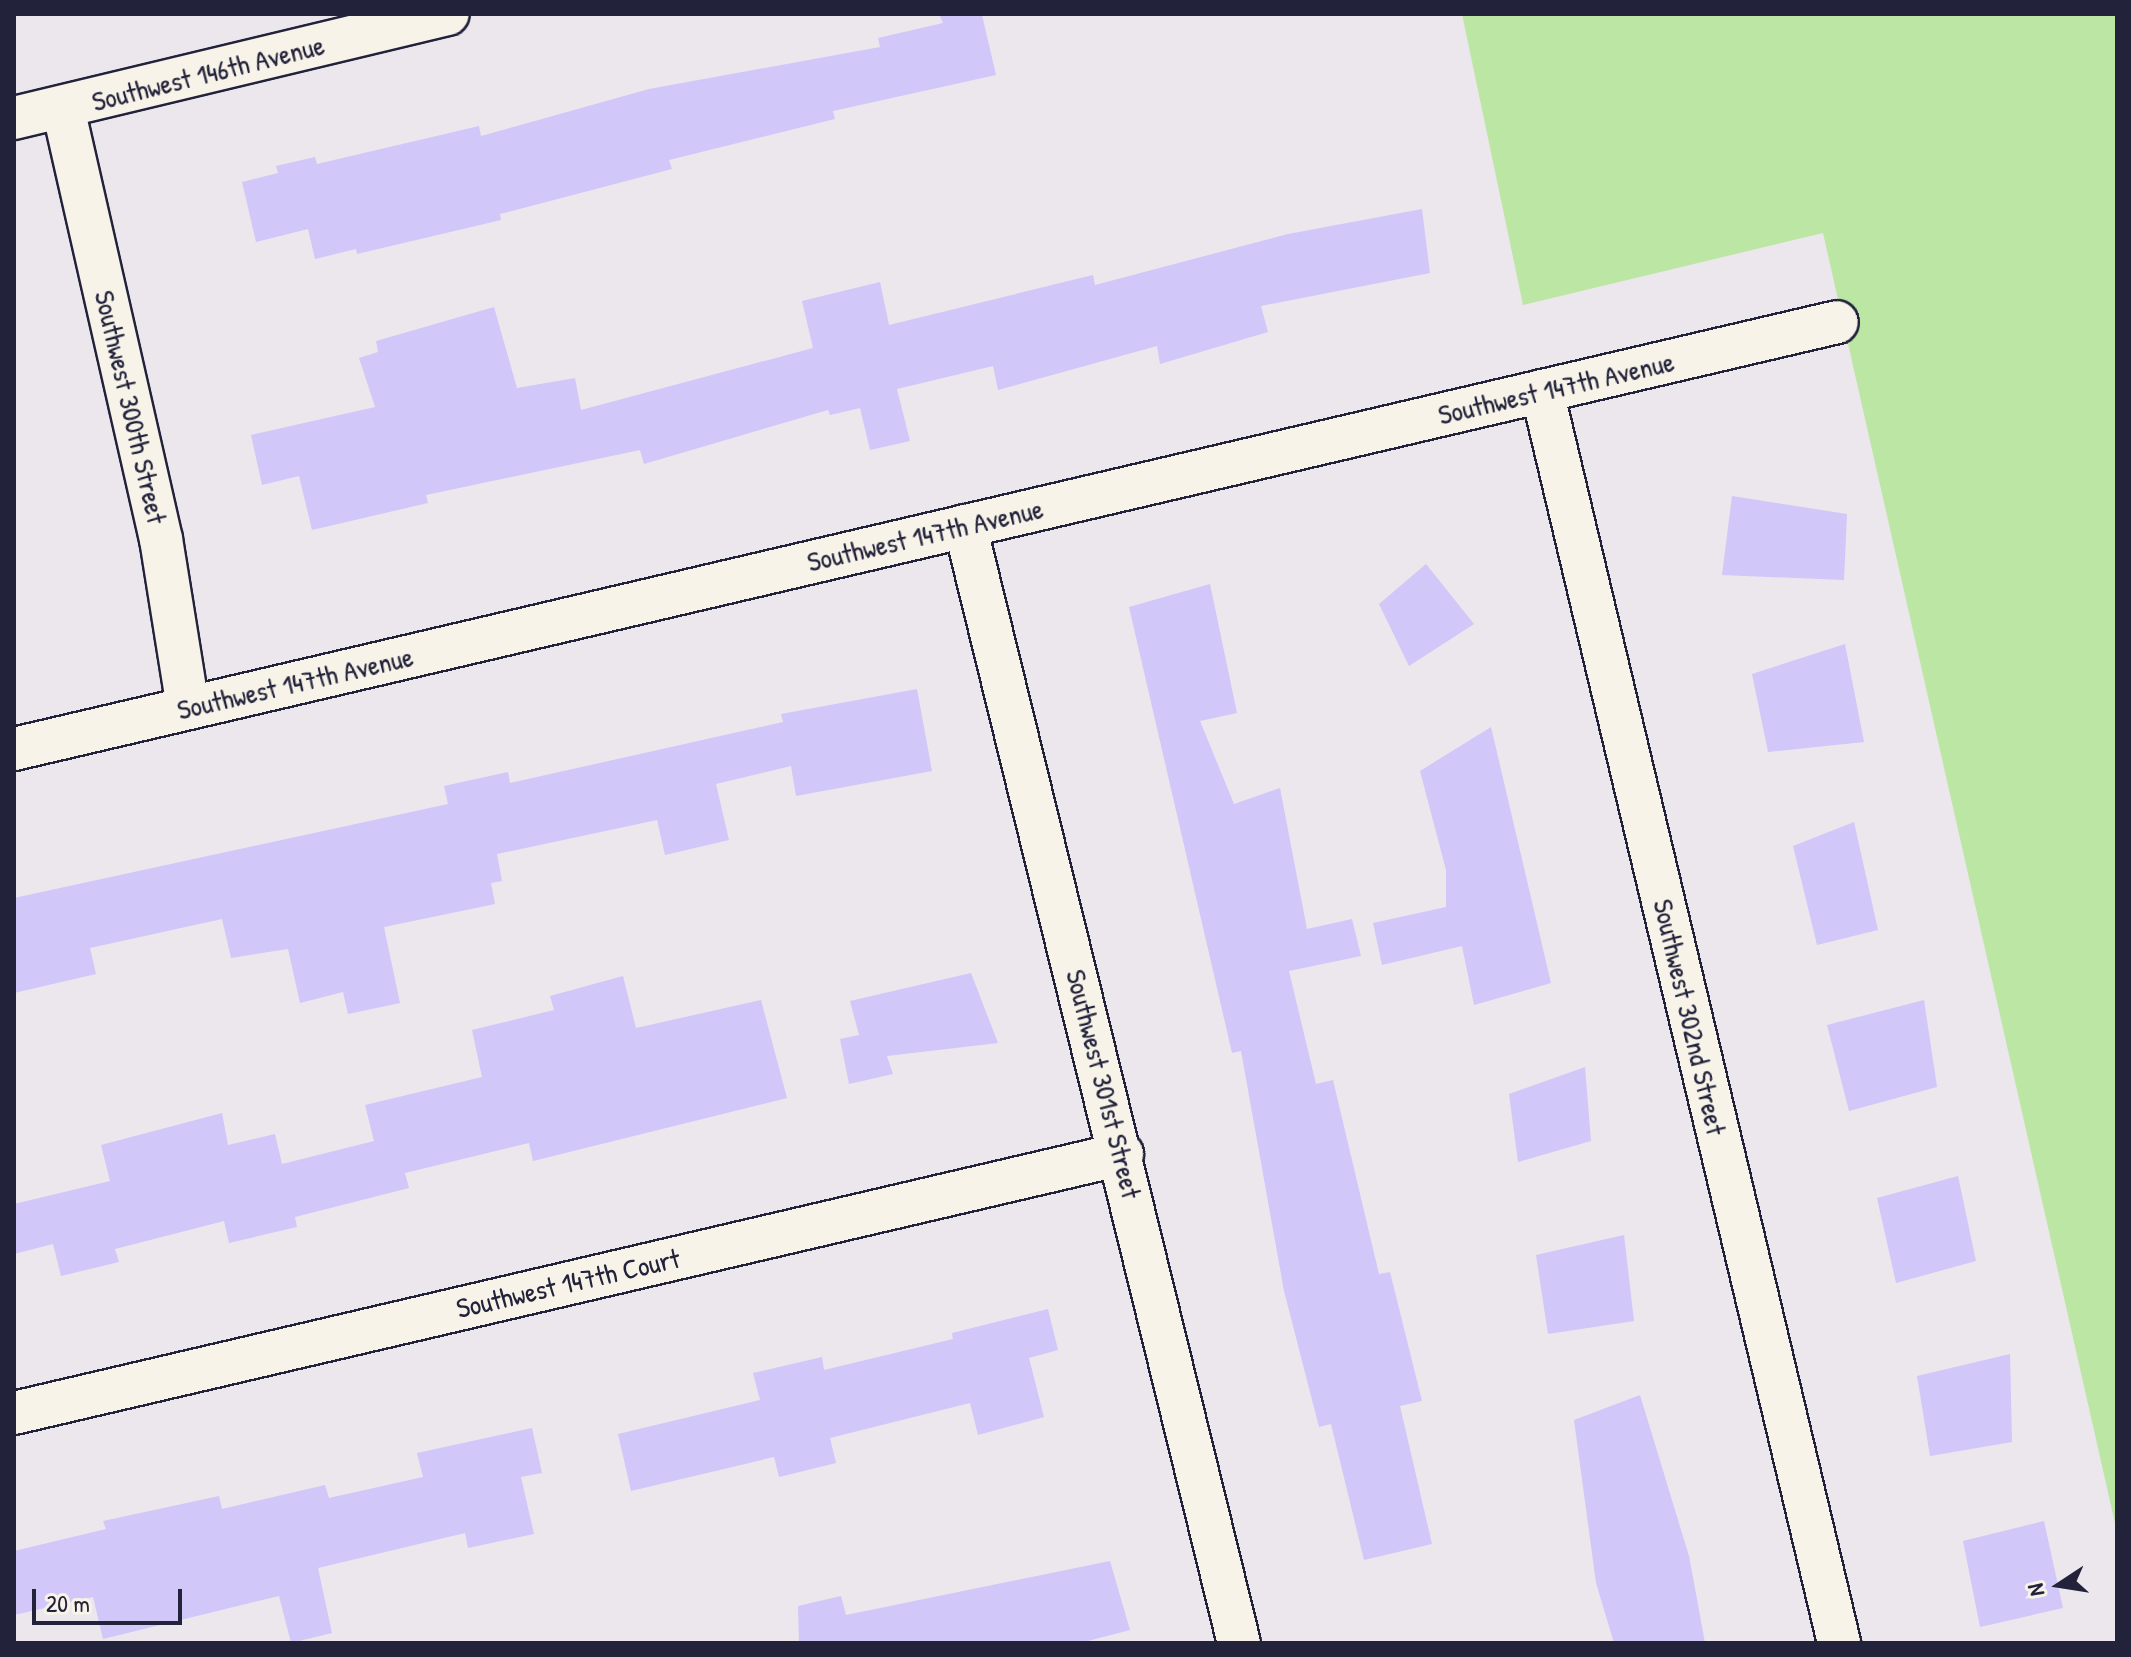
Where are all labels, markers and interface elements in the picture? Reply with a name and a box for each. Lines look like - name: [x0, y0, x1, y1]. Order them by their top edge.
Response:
- street label: Southwest 146th Avenue: [88, 28, 328, 118]
- street label: Southwest 300th Street: [88, 287, 174, 527]
- street label: Southwest 147th Avenue: [1435, 345, 1677, 431]
- street label: Southwest 147th Avenue: [804, 492, 1046, 578]
- street label: Southwest 147th Avenue: [174, 640, 416, 726]
- street label: Southwest 302nd Street: [1647, 896, 1733, 1138]
- street label: Southwest 301st Street: [1059, 966, 1149, 1202]
- street label: Southwest 147th Court: [453, 1241, 683, 1325]
- north arrow: [2019, 1545, 2099, 1625]
- scale bar: [36, 1573, 186, 1623]
- text: N: [2020, 1581, 2051, 1599]
- text: 20 m: [46, 1587, 90, 1619]

